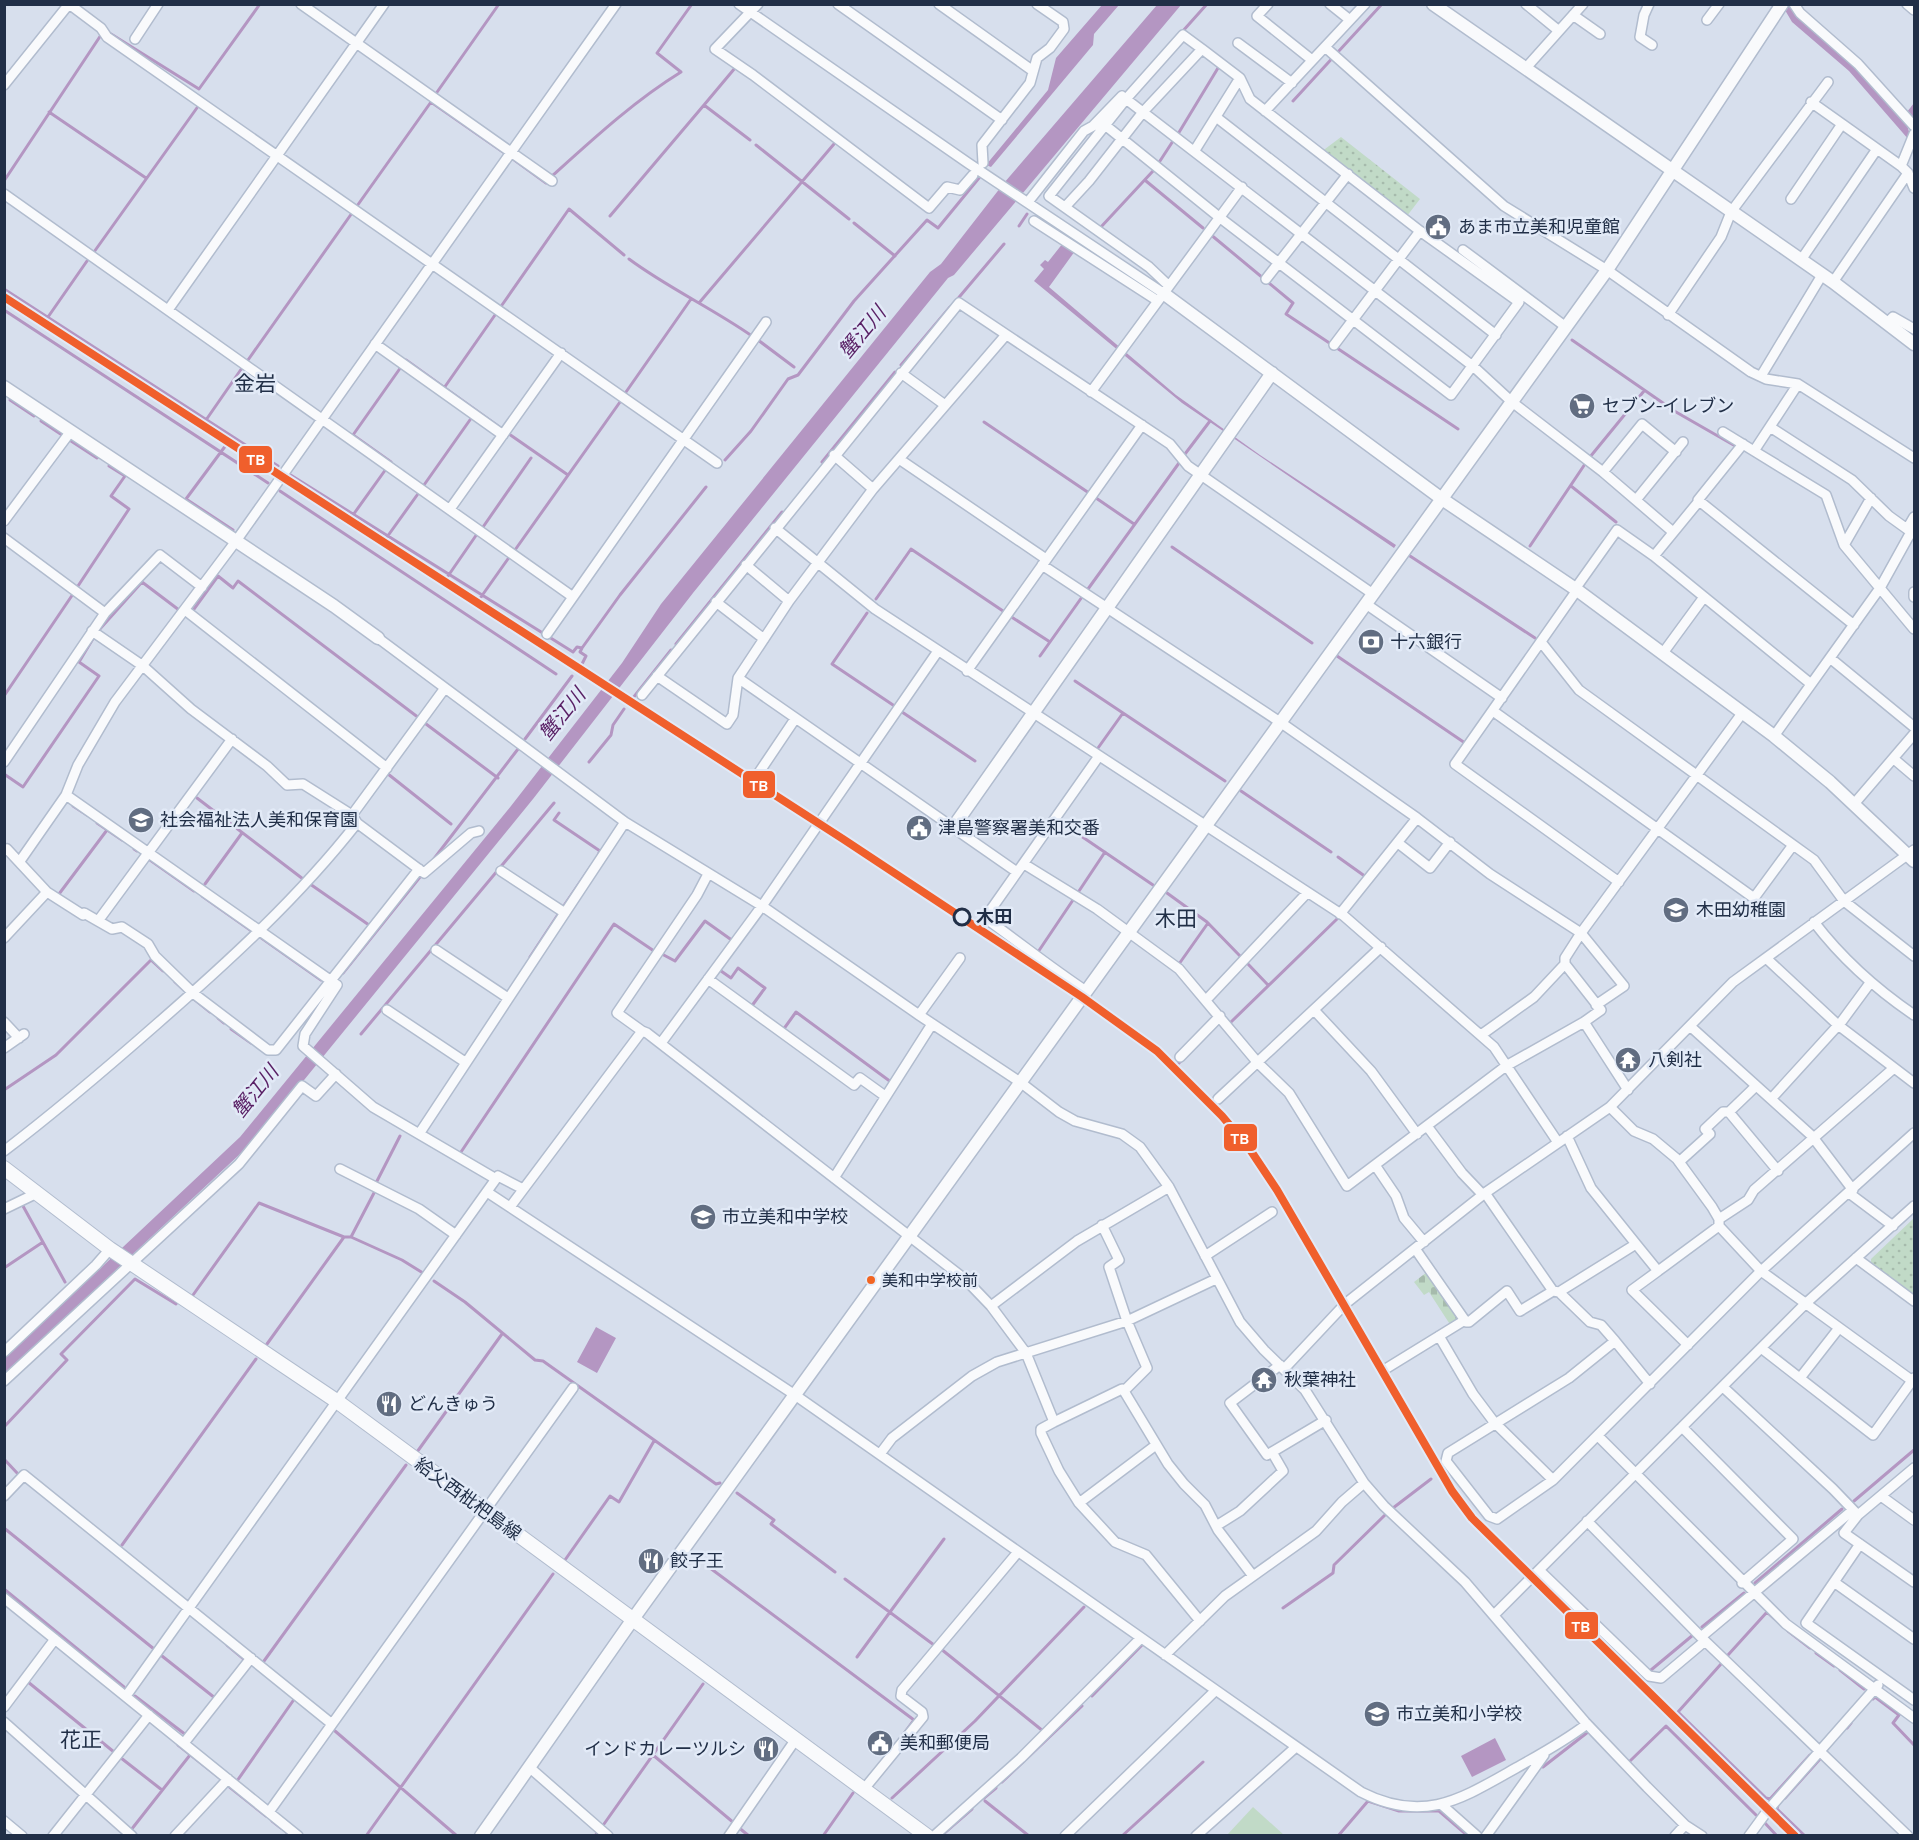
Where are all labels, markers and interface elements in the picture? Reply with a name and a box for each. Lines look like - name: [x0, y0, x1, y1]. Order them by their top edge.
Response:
- public building icon: あま市立美和児童館: [1423, 212, 1453, 242]
- place label: あま市立美和児童館: [1458, 216, 1620, 238]
- water label: 蟹江川: [834, 300, 892, 363]
- district label: 金岩: [234, 372, 276, 396]
- supermarket icon: セブン-イレブン: [1567, 391, 1597, 421]
- place label: セブン-イレブン: [1602, 395, 1734, 417]
- line badge: TB: [238, 445, 273, 474]
- text: TB: [247, 450, 265, 469]
- bank icon: 十六銀行: [1356, 627, 1386, 657]
- place label: 十六銀行: [1390, 631, 1462, 653]
- water label: 蟹江川: [535, 682, 591, 745]
- line badge: TB: [742, 770, 776, 799]
- text: TB: [750, 776, 768, 795]
- school or university icon: 社会福祉法人美和保育園: [126, 805, 156, 835]
- place label: 社会福祉法人美和保育園: [160, 809, 358, 831]
- public building icon: 津島警察署美和交番: [904, 813, 934, 843]
- place label: 津島警察署美和交番: [938, 817, 1100, 839]
- school or university icon: 木田幼稚園: [1661, 895, 1691, 925]
- place label: 木田幼稚園: [1696, 899, 1786, 921]
- place label: 木田: [976, 906, 1012, 928]
- district label: 木田: [1155, 907, 1197, 931]
- marker: 木田: [953, 908, 971, 926]
- temple icon: 八剣社: [1613, 1045, 1643, 1075]
- place label: 八剣社: [1648, 1049, 1702, 1071]
- water label: 蟹江川: [228, 1059, 284, 1122]
- line badge: TB: [1223, 1123, 1258, 1152]
- text: TB: [1231, 1129, 1249, 1148]
- school or university icon: 市立美和中学校: [688, 1202, 718, 1232]
- place label: 市立美和中学校: [722, 1206, 848, 1228]
- place label: 美和中学校前: [882, 1271, 978, 1290]
- marker: 美和中学校前: [865, 1274, 877, 1286]
- temple icon: 秋葉神社: [1249, 1365, 1279, 1395]
- place label: 秋葉神社: [1284, 1369, 1356, 1391]
- restaurant icon: どんきゅう: [374, 1389, 404, 1419]
- place label: どんきゅう: [408, 1393, 498, 1415]
- street label: 給父西枇杷島線: [411, 1453, 525, 1545]
- restaurant icon: 餃子王: [636, 1546, 666, 1576]
- place label: 餃子王: [670, 1550, 724, 1572]
- line badge: TB: [1564, 1611, 1599, 1640]
- text: TB: [1572, 1617, 1590, 1636]
- school or university icon: 市立美和小学校: [1362, 1699, 1392, 1729]
- place label: 市立美和小学校: [1396, 1703, 1522, 1725]
- district label: 花正: [60, 1728, 102, 1752]
- public building icon: 美和郵便局: [865, 1728, 895, 1758]
- place label: 美和郵便局: [900, 1732, 990, 1754]
- restaurant icon: インドカレーツルシ: [751, 1734, 781, 1764]
- place label: インドカレーツルシ: [584, 1738, 746, 1760]

